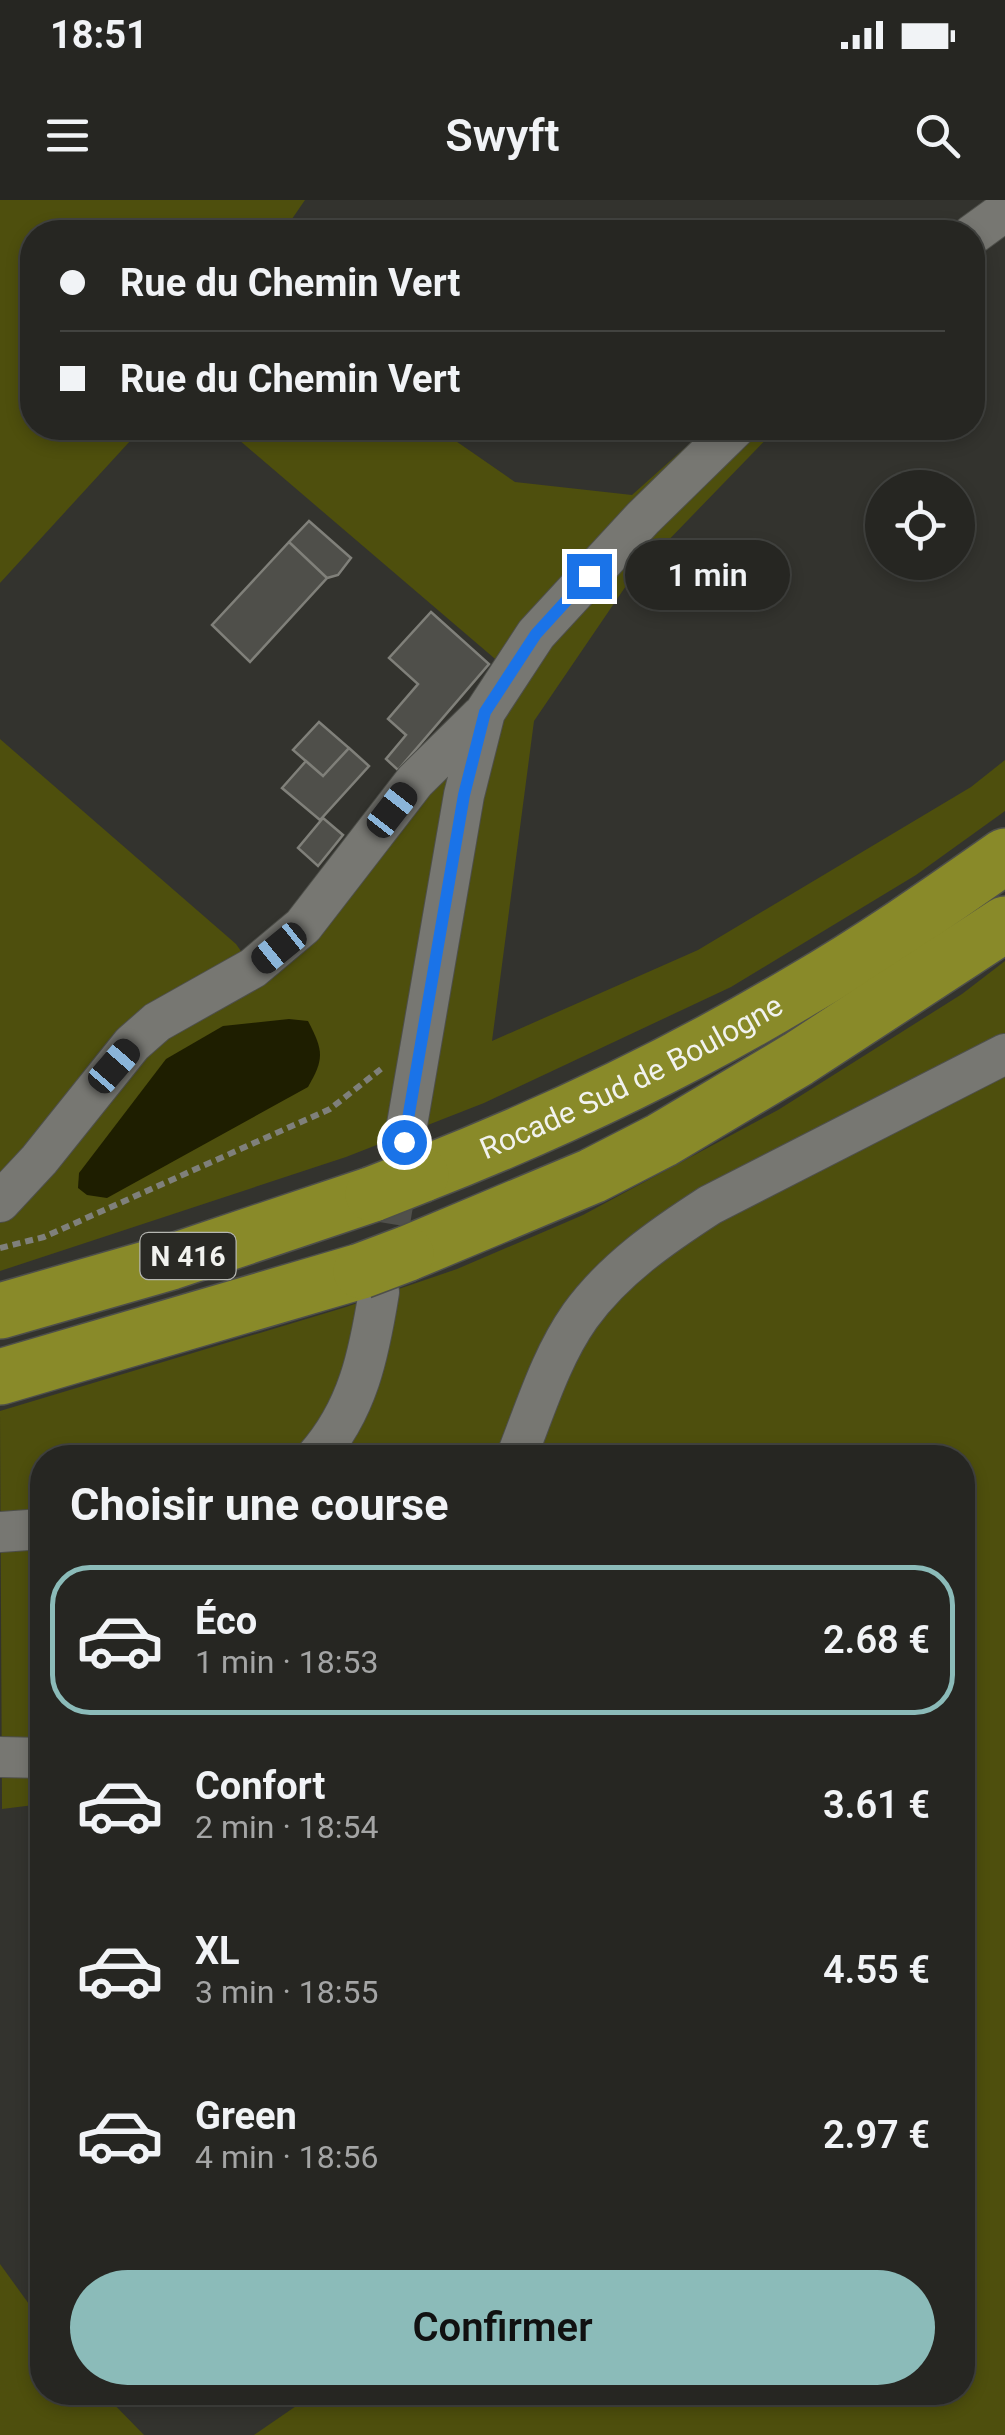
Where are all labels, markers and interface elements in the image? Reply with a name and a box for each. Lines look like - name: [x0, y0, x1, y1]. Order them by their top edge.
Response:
- text: 18:51: [50, 13, 148, 57]
- icon: menu: [40, 108, 95, 163]
- icon: search: [910, 108, 965, 163]
- text: Swyft: [445, 109, 560, 162]
- text: Rue du Chemin Vert: [120, 261, 460, 305]
- text: Rue du Chemin Vert: [120, 357, 460, 401]
- map controls: [865, 470, 975, 580]
- button: locate: [865, 470, 975, 580]
- callout: 1 min: [624, 541, 789, 611]
- route end: [567, 554, 612, 599]
- text: 1 min: [667, 556, 748, 594]
- car: [362, 777, 422, 843]
- car: [246, 917, 312, 979]
- street label: Rocade Sud de Boulogne: [475, 987, 789, 1166]
- car: [83, 1034, 145, 1098]
- route start: [382, 1120, 427, 1165]
- road number: N 416: [140, 1233, 236, 1279]
- text: Choisir une course: [70, 1478, 449, 1531]
- icon: car: [75, 1595, 165, 1685]
- text: Éco: [195, 1599, 257, 1643]
- text: 2.68 €: [823, 1618, 930, 1662]
- text: 1 min · 18:53: [195, 1643, 378, 1681]
- icon: car: [75, 1760, 165, 1850]
- text: Confort: [195, 1764, 325, 1808]
- text: 3.61 €: [823, 1783, 930, 1827]
- text: 2 min · 18:54: [195, 1808, 378, 1846]
- icon: car: [75, 1925, 165, 2015]
- text: XL: [195, 1929, 240, 1973]
- text: 4.55 €: [823, 1948, 930, 1992]
- text: 3 min · 18:55: [195, 1973, 378, 2011]
- icon: car: [75, 2090, 165, 2180]
- text: Green: [195, 2094, 297, 2138]
- text: 2.97 €: [823, 2113, 930, 2157]
- text: 4 min · 18:56: [195, 2138, 378, 2176]
- button: Confirmer: [70, 2270, 935, 2385]

